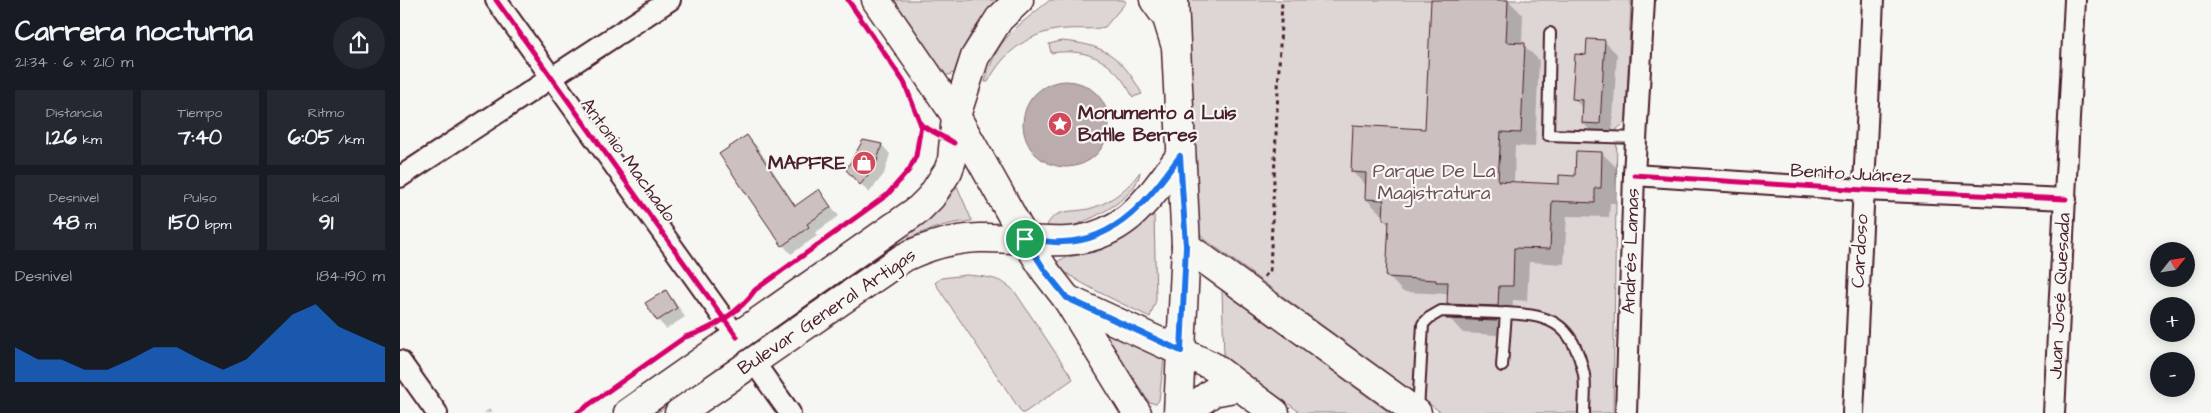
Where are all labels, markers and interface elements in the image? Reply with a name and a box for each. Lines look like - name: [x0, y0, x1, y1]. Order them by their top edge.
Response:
- text: Carrera nocturna: [15, 12, 253, 51]
- button: share: [333, 17, 385, 69]
- text: 21:34 · 6 × 210 m: [15, 51, 134, 73]
- street label: Antonio Machado: [574, 92, 682, 228]
- place label: Monumento a Luis Batlle Berres: [1078, 100, 1237, 149]
- text: Distancia: [46, 103, 102, 123]
- text: Tiempo: [178, 103, 222, 123]
- text: Ritmo: [308, 103, 344, 123]
- place icon: Monumento a Luis Batlle Berres: [1047, 111, 1073, 137]
- text: 1.26: [46, 123, 77, 152]
- text: 7:40: [178, 123, 222, 152]
- text: 6:05: [288, 123, 333, 152]
- text: km: [77, 130, 102, 150]
- text: /km: [333, 130, 364, 150]
- place label: MAPFRE: [768, 150, 847, 177]
- shop icon: MAPFRE: [851, 150, 877, 176]
- street label: Benito Juárez: [1790, 157, 1913, 191]
- park label: Parque De La Magistratura: [1373, 158, 1496, 208]
- street label: Andrés Lamas: [1615, 187, 1647, 315]
- text: Desnivel: [49, 188, 99, 208]
- text: Pulso: [183, 188, 217, 208]
- text: kcal: [313, 188, 339, 208]
- text: 48: [52, 208, 80, 237]
- text: 150: [169, 208, 199, 237]
- text: 91: [319, 208, 333, 237]
- street label: Juan José Quesada: [2042, 212, 2078, 380]
- street label: Cardoso: [1845, 213, 1875, 289]
- text: m: [80, 215, 96, 235]
- text: bpm: [199, 215, 231, 235]
- pin: [1004, 218, 1046, 260]
- icon: arrive: [1011, 225, 1039, 253]
- street label: Bulevar General Artigas: [732, 242, 922, 383]
- north arrow: [2150, 242, 2195, 288]
- map controls: [2150, 242, 2195, 397]
- text: Desnivel: [15, 265, 72, 287]
- text: 184–190 m: [317, 265, 385, 287]
- button: +: [2150, 297, 2195, 342]
- button: −: [2150, 352, 2195, 397]

